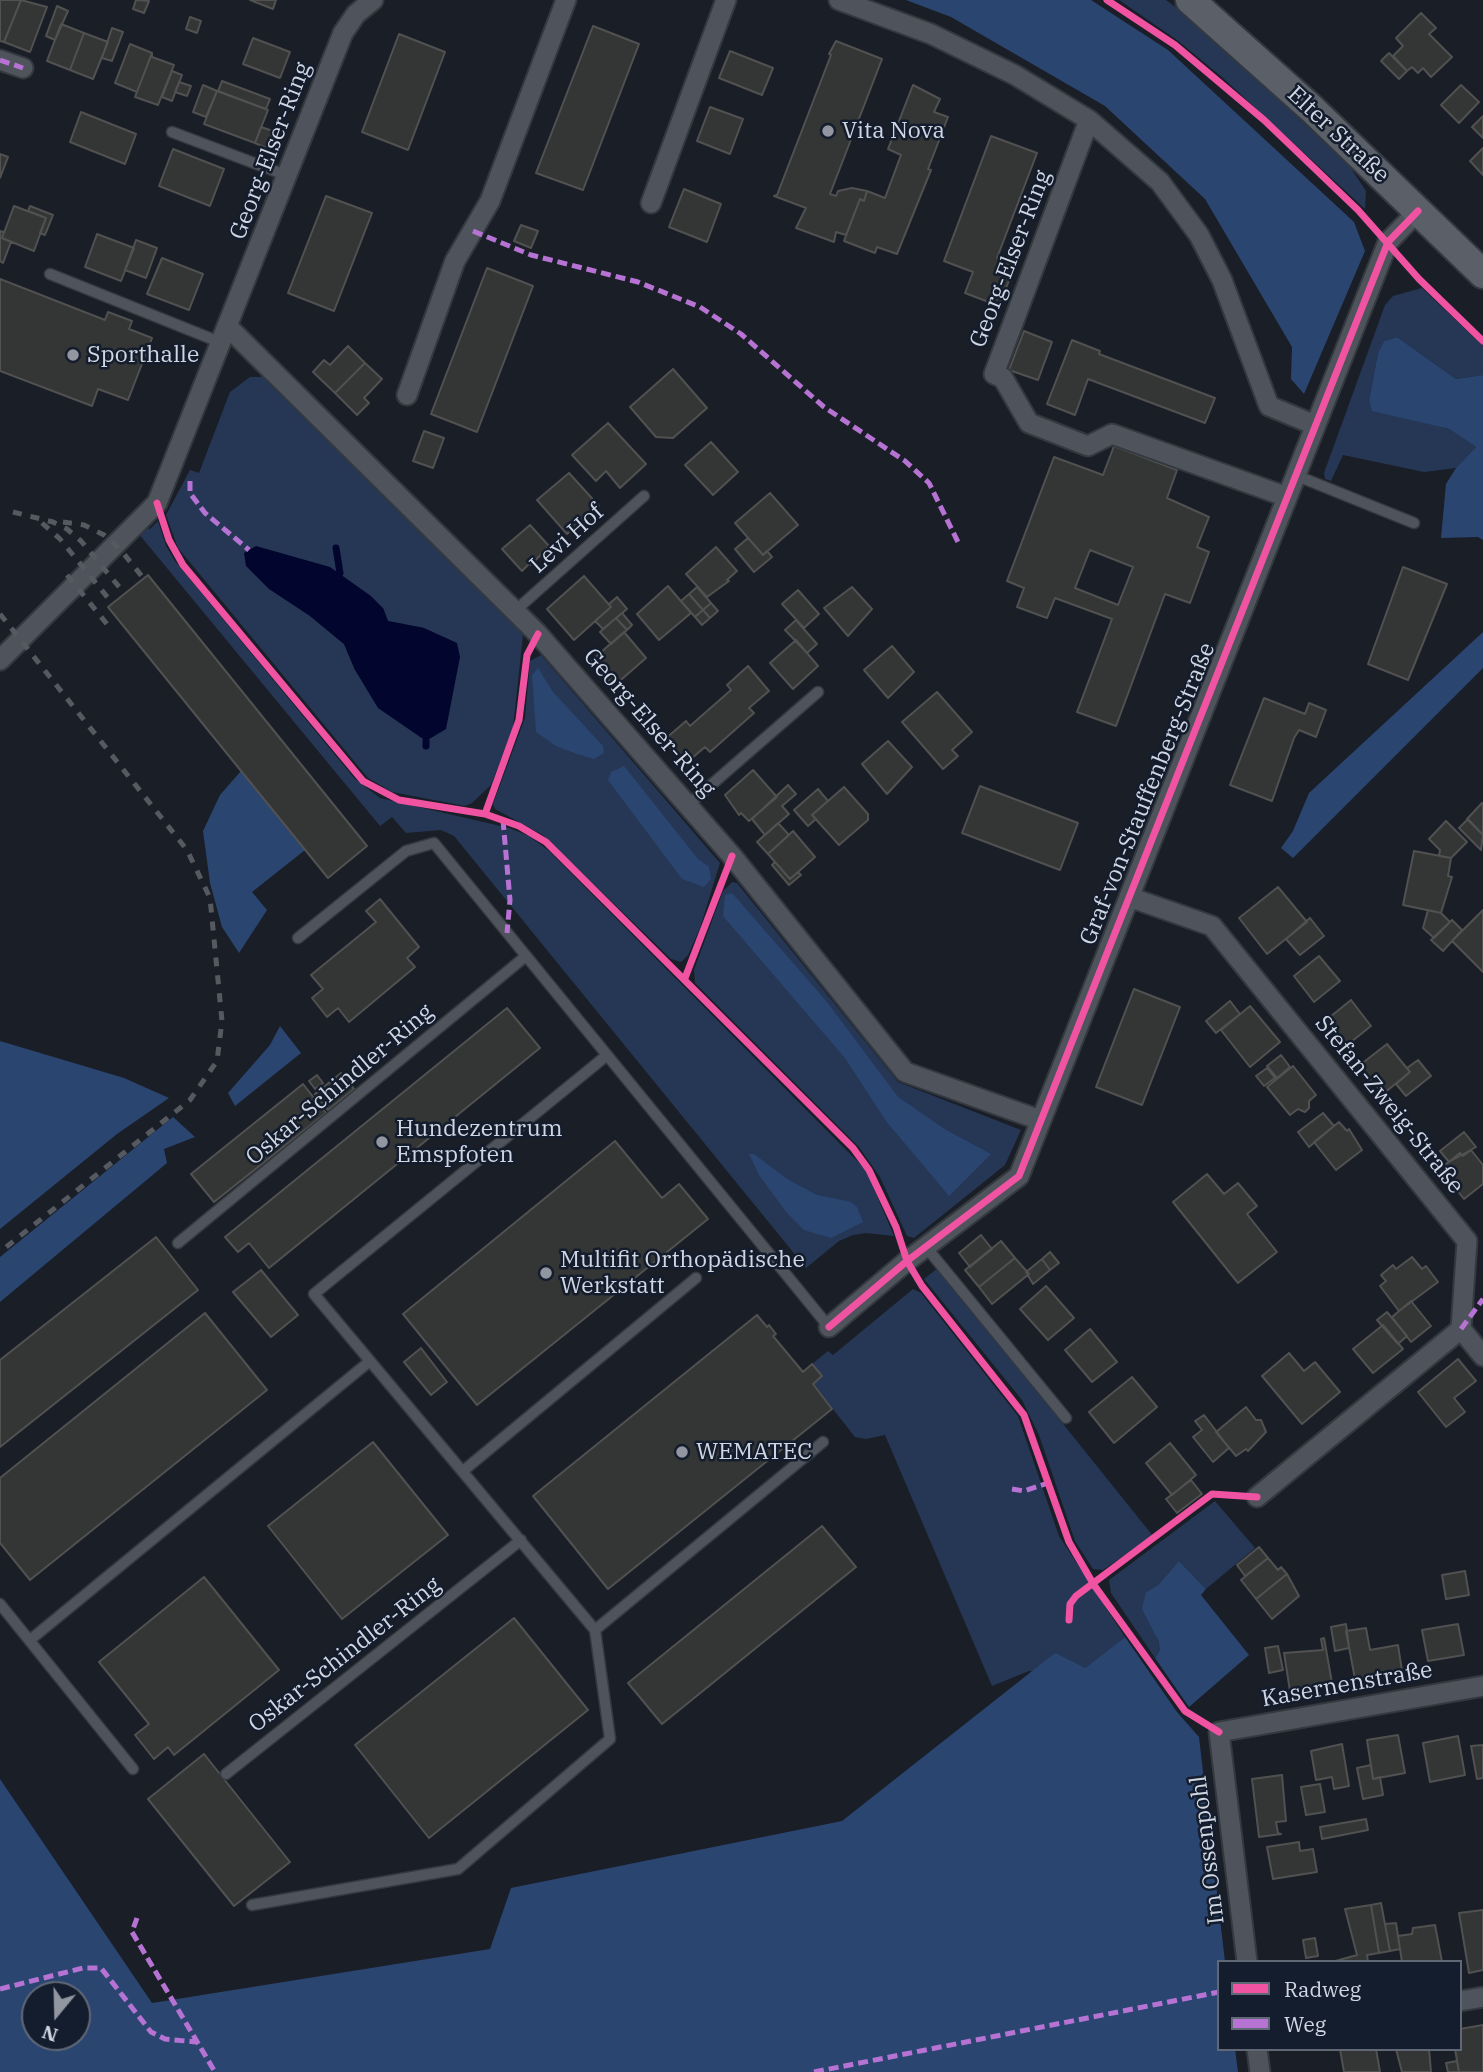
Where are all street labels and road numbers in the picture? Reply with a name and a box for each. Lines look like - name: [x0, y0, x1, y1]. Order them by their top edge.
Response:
- street label: Georg-Elser-Ring: [224, 58, 318, 244]
- street label: Elter Straße: [1281, 81, 1395, 189]
- street label: Georg-Elser-Ring: [964, 166, 1058, 352]
- street label: Levi Hof: [524, 499, 610, 579]
- street label: Graf-von-Stauffenberg-Straße: [1075, 639, 1221, 949]
- street label: Georg-Elser-Ring: [577, 643, 721, 803]
- street label: Oskar-Schindler-Ring: [241, 999, 439, 1171]
- street label: Stefan-Zweig-Straße: [1309, 1010, 1469, 1200]
- street label: Oskar-Schindler-Ring: [244, 1571, 446, 1739]
- street label: Kasernenstraße: [1259, 1656, 1435, 1714]
- street label: Im Ossenpohl: [1185, 1774, 1231, 1926]

